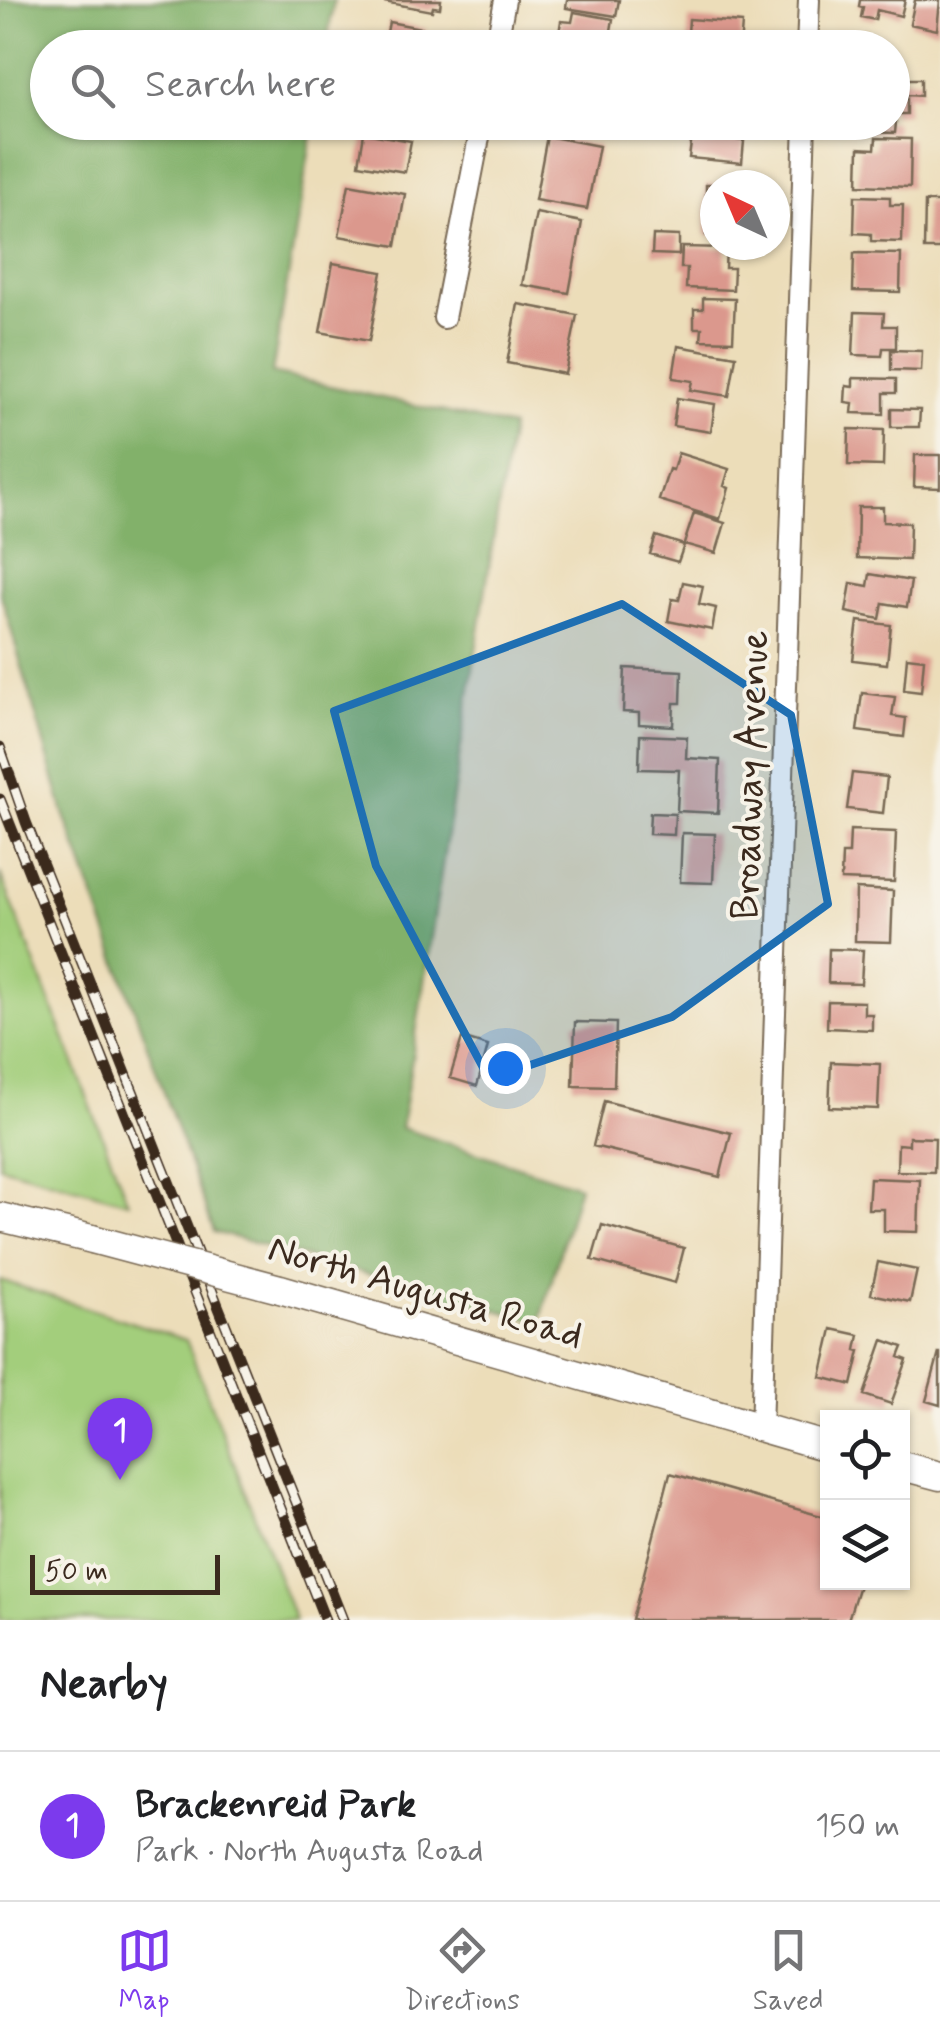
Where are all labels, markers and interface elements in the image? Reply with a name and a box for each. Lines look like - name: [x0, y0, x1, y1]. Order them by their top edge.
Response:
- search box: [30, 30, 910, 140]
- icon: search: [65, 58, 120, 113]
- text: Search here: [145, 61, 336, 110]
- north arrow: [700, 170, 790, 260]
- street label: Broadway Avenue: [720, 629, 782, 921]
- your location: [480, 1043, 531, 1094]
- street label: North Augusta Road: [262, 1223, 589, 1363]
- pin: 1: [88, 1398, 152, 1480]
- map controls: [820, 1410, 910, 1590]
- button: locate: [820, 1410, 910, 1500]
- button: layers: [820, 1500, 910, 1590]
- scale bar: [30, 1550, 220, 1594]
- text: 50 m: [45, 1554, 108, 1591]
- text: Nearby: [40, 1658, 168, 1713]
- text: Brackenreid Park: [135, 1781, 416, 1830]
- text: 1: [65, 1805, 80, 1847]
- text: 150 m: [815, 1805, 900, 1847]
- text: Park · North Augusta Road: [135, 1830, 483, 1872]
- tab: Map: [117, 1923, 172, 2020]
- tab: Directions: [405, 1923, 520, 2020]
- tab: Saved: [753, 1923, 823, 2020]

